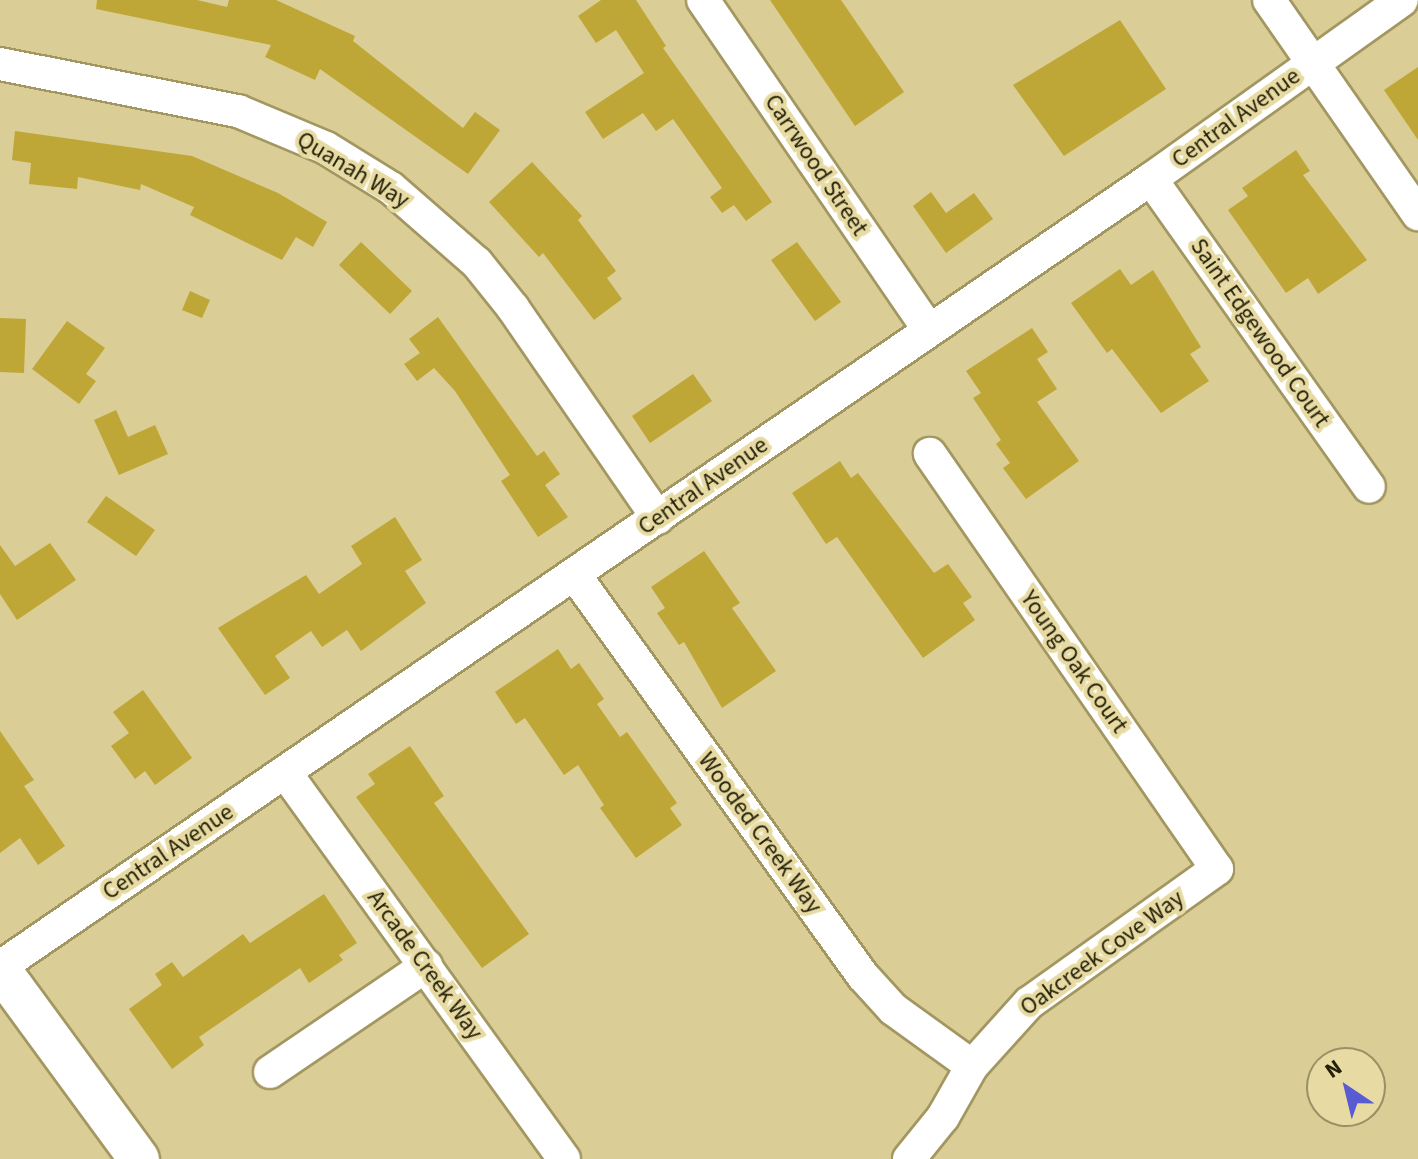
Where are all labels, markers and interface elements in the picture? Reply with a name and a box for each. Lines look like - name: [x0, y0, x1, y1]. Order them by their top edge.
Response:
- street label: Central Avenue: [1166, 62, 1306, 174]
- street label: Carrwood Street: [758, 89, 874, 241]
- street label: Quanah Way: [292, 125, 414, 215]
- street label: Saint Edgewood Court: [1184, 233, 1336, 433]
- street label: Central Avenue: [633, 431, 773, 541]
- street label: Young Oak Court: [1014, 585, 1134, 739]
- street label: Wooded Creek Way: [692, 747, 828, 919]
- street label: Central Avenue: [97, 798, 239, 906]
- street label: Oakcreek Cove Way: [1015, 884, 1189, 1022]
- street label: Arcade Creek Way: [361, 885, 489, 1045]
- north arrow: [1306, 1047, 1386, 1127]
- text: N: [1318, 1052, 1349, 1086]

